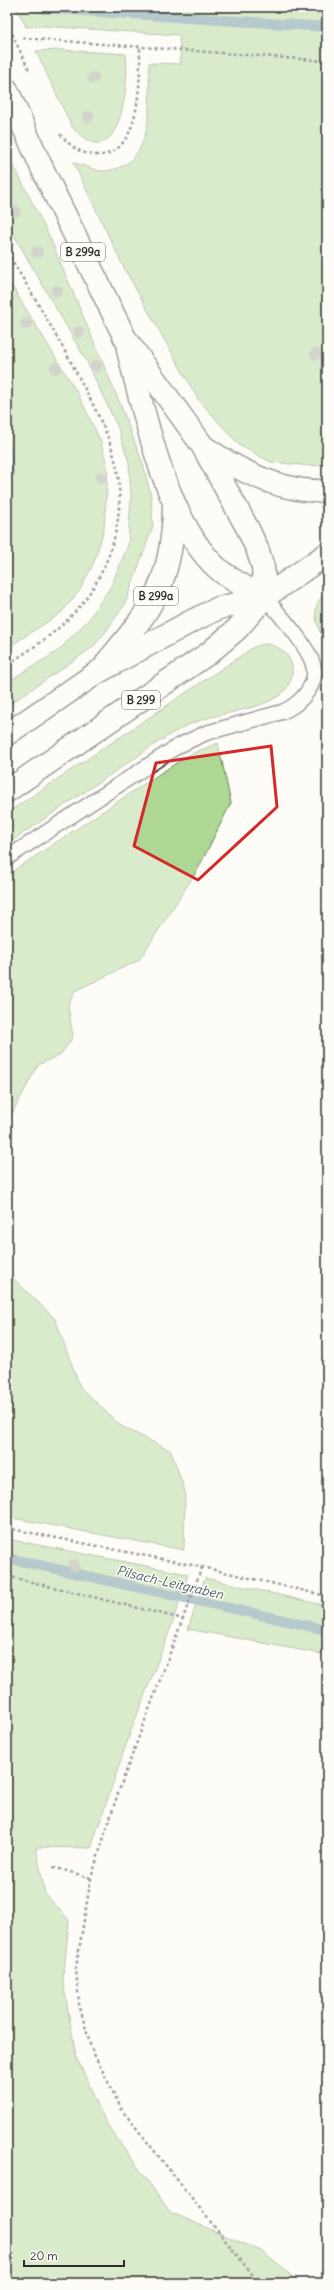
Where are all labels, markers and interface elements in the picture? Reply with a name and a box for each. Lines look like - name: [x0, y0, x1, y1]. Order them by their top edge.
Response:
- road number: B 299a: [61, 243, 105, 261]
- road number: B 299a: [134, 587, 178, 605]
- road number: B 299: [122, 691, 160, 709]
- water label: Pilsach-Leitgraben: [115, 1562, 225, 1603]
- scale bar: [24, 2242, 124, 2268]
- text: 20 m: [30, 2248, 58, 2263]

